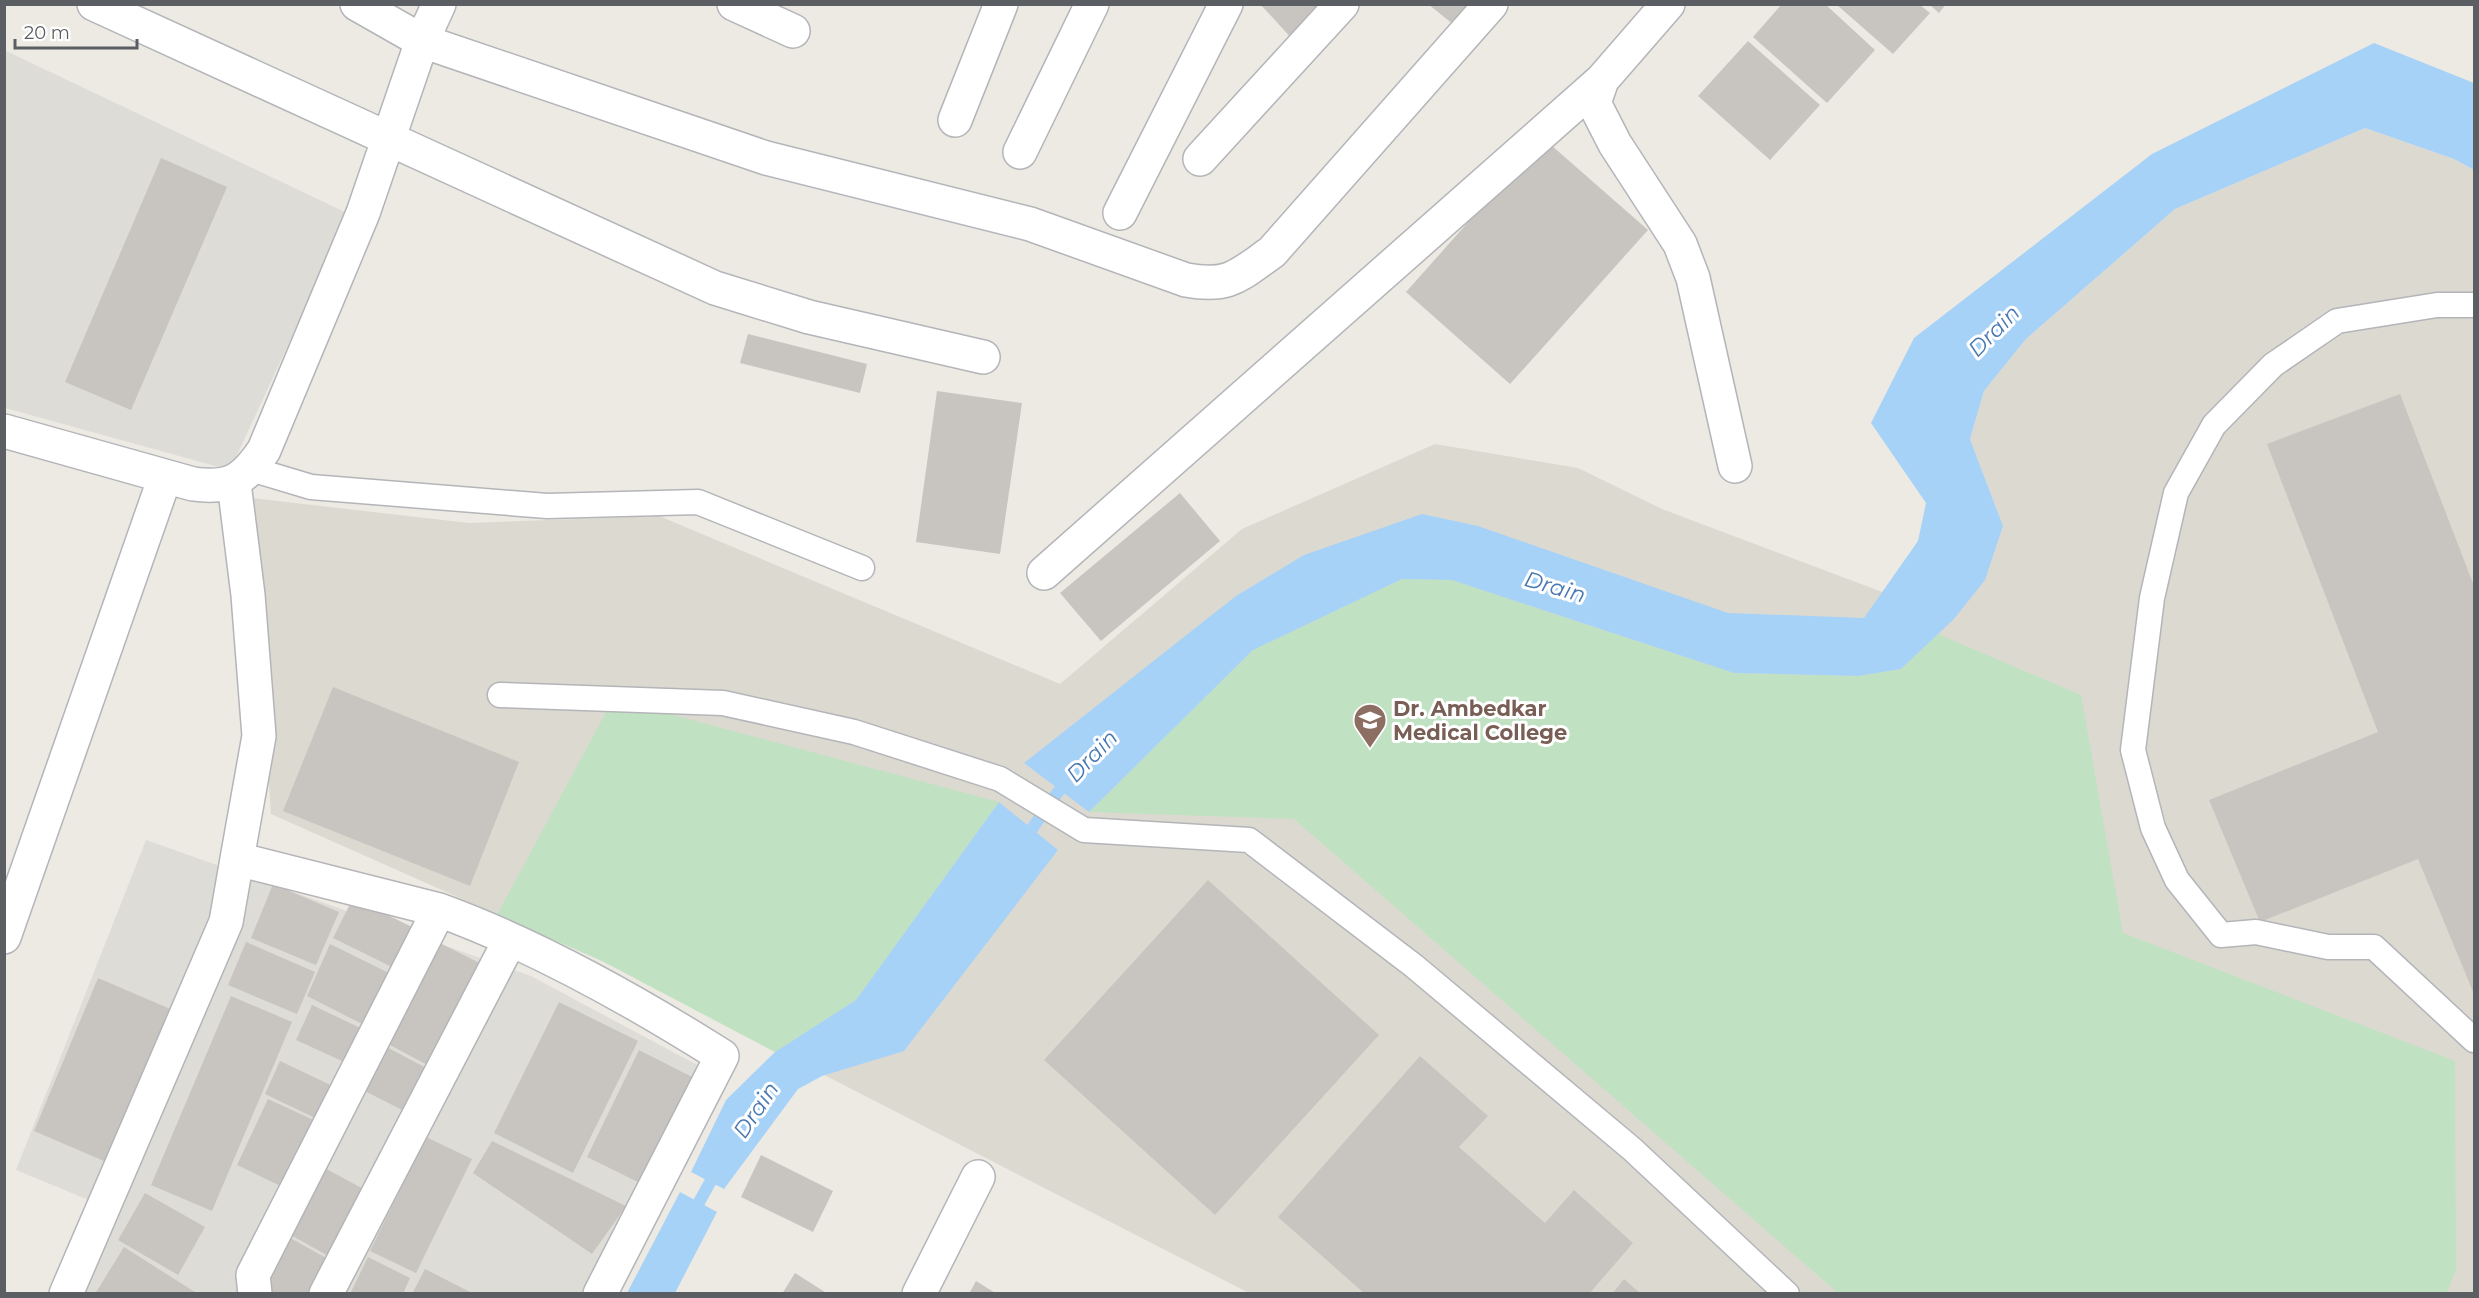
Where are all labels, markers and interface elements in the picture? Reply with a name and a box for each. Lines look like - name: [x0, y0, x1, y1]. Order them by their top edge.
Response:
- scale bar: [15, 12, 136, 50]
- text: 20 m: [24, 22, 70, 44]
- water label: Drain: [1962, 299, 2026, 363]
- water label: Drain: [1521, 565, 1589, 609]
- place label: Dr. Ambedkar Medical College: [1393, 696, 1567, 745]
- school or university icon: Dr. Ambedkar Medical College: [1352, 702, 1388, 749]
- water label: Drain: [1061, 724, 1123, 788]
- water label: Drain: [727, 1077, 785, 1143]

